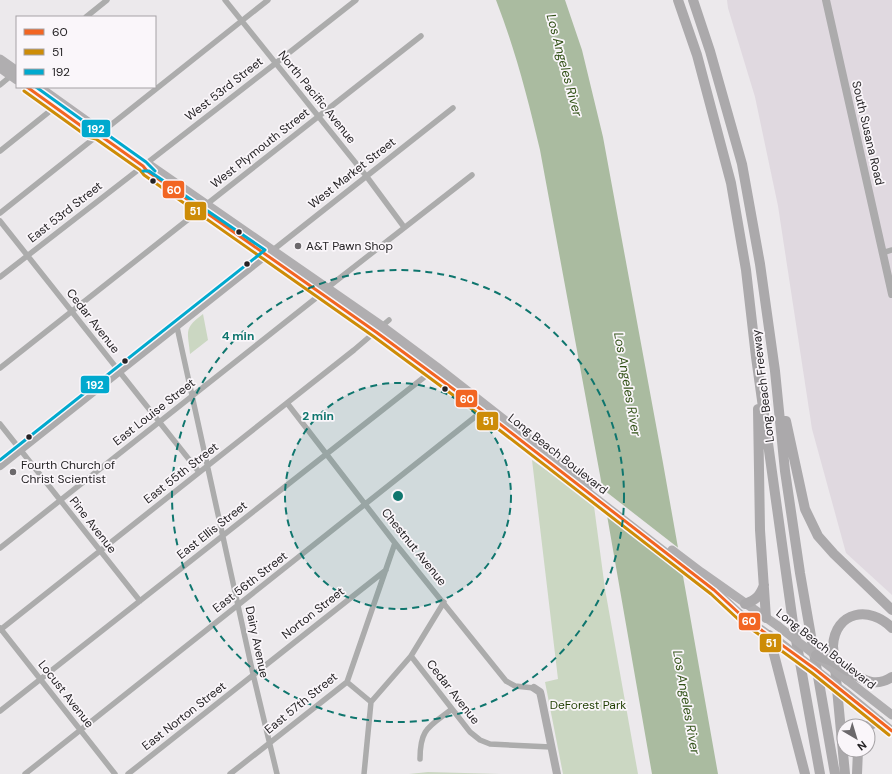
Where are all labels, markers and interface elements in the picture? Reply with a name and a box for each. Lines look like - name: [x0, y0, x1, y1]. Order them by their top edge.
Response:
- water label: Los Angeles River: [543, 12, 587, 119]
- legend: [16, 16, 156, 88]
- text: 60: [52, 24, 68, 40]
- text: 51: [52, 44, 63, 60]
- street label: North Pacific Avenue: [275, 47, 360, 147]
- street label: West 53rd Street: [182, 53, 267, 124]
- text: 192: [52, 64, 70, 80]
- street label: South Susana Road: [848, 79, 888, 187]
- street label: West Plymouth Street: [207, 104, 313, 192]
- line badge: 192: [81, 119, 111, 138]
- text: 192: [87, 122, 105, 136]
- street label: West Market Street: [305, 134, 399, 212]
- unlabelled marker: [148, 176, 158, 186]
- street label: East 53rd Street: [24, 178, 106, 246]
- line badge: 60: [162, 180, 185, 199]
- text: 60: [167, 183, 182, 197]
- line badge: 51: [184, 201, 207, 221]
- text: 51: [190, 204, 200, 218]
- unlabelled marker: [234, 227, 244, 237]
- place label: A&T Pawn Shop: [306, 238, 393, 254]
- marker: A&T Pawn Shop: [293, 241, 303, 251]
- unlabelled marker: [242, 259, 252, 269]
- street label: Cedar Avenue: [63, 285, 123, 357]
- text: 4 min: [222, 328, 254, 344]
- street label: Long Beach Freeway: [748, 328, 778, 443]
- water label: Los Angeles River: [610, 331, 645, 439]
- unlabelled marker: [120, 356, 130, 366]
- line badge: 192: [80, 375, 110, 394]
- street label: East Louise Street: [110, 375, 199, 449]
- text: 192: [86, 378, 104, 392]
- unlabelled marker: [440, 384, 450, 394]
- line badge: 60: [455, 389, 478, 408]
- text: 60: [460, 392, 475, 406]
- text: 2 min: [302, 408, 334, 424]
- street label: Long Beach Boulevard: [505, 410, 611, 498]
- line badge: 51: [476, 411, 499, 431]
- text: 51: [483, 414, 493, 428]
- unlabelled marker: [24, 432, 34, 442]
- street label: East 55th Street: [140, 439, 222, 507]
- place label: Fourth Church of Christ Scientist: [21, 457, 115, 487]
- marker: Fourth Church of Christ Scientist: [8, 467, 18, 477]
- centre of rings: [391, 489, 405, 503]
- street label: Pine Avenue: [66, 493, 120, 557]
- street label: East Ellis Street: [174, 497, 251, 563]
- street label: Chestnut Avenue: [378, 505, 450, 589]
- street label: East 56th Street: [209, 548, 291, 616]
- street label: Norton Street: [278, 583, 348, 643]
- street label: Dairy Avenue: [242, 605, 272, 679]
- street label: Long Beach Boulevard: [773, 605, 879, 693]
- line badge: 60: [738, 612, 761, 631]
- text: 60: [742, 614, 757, 628]
- line badge: 51: [759, 633, 782, 653]
- text: 51: [766, 636, 776, 650]
- water label: Los Angeles River: [669, 649, 704, 757]
- street label: Cedar Avenue: [423, 656, 483, 728]
- street label: Locust Avenue: [35, 657, 97, 731]
- street label: East 57th Street: [261, 669, 341, 737]
- street label: East Norton Street: [139, 678, 230, 754]
- park label: DeForest Park: [550, 697, 626, 713]
- north arrow: [836, 718, 876, 758]
- text: N: [855, 738, 870, 754]

